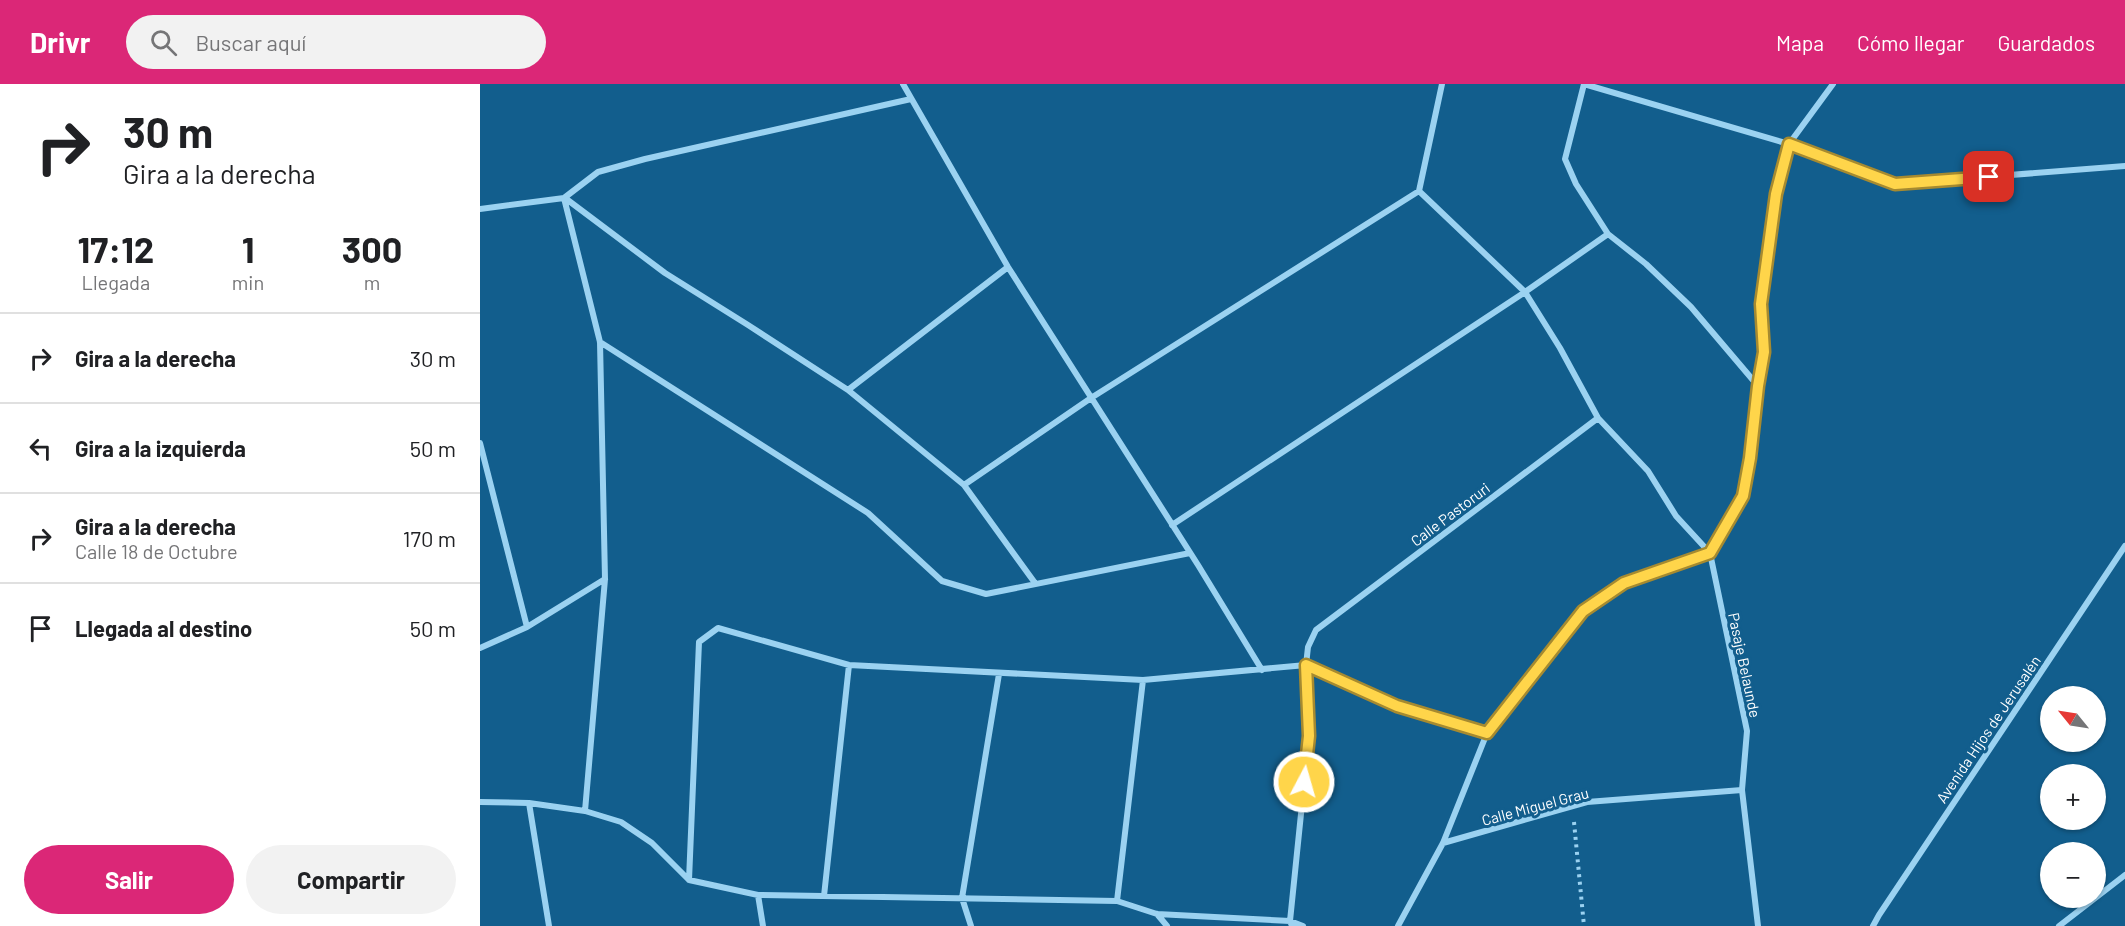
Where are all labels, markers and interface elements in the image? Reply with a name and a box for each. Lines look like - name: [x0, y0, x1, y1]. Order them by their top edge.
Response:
- search box: [126, 15, 546, 69]
- text: Drivr: [30, 25, 90, 59]
- icon: search: [147, 26, 180, 59]
- text: Buscar aquí: [195, 29, 306, 55]
- text: Mapa: [1776, 30, 1824, 55]
- text: Cómo llegar: [1857, 30, 1964, 55]
- text: Guardados: [1997, 30, 2095, 55]
- text: 30 m: [123, 106, 213, 156]
- icon: right: [24, 108, 102, 186]
- pin: [1963, 151, 2014, 202]
- text: Gira a la derecha: [123, 157, 316, 189]
- icon: arrive: [1972, 160, 2005, 193]
- text: 17:12: [78, 227, 154, 270]
- text: 1: [242, 227, 254, 270]
- text: 300: [342, 227, 402, 270]
- text: Llegada: [82, 270, 150, 294]
- text: min: [232, 270, 264, 294]
- text: m: [364, 270, 380, 294]
- icon: right: [24, 342, 57, 375]
- text: Gira a la derecha: [75, 345, 236, 371]
- text: 30 m: [410, 345, 456, 371]
- icon: left: [24, 432, 57, 465]
- text: Gira a la izquierda: [75, 435, 246, 461]
- text: 50 m: [410, 435, 456, 461]
- street label: Calle Pastoruri: [1407, 478, 1493, 550]
- text: Gira a la derecha: [75, 513, 236, 539]
- icon: right: [24, 522, 57, 555]
- text: 170 m: [403, 525, 456, 551]
- text: Calle 18 de Octubre: [75, 539, 238, 563]
- street label: Pasaje Belaunde: [1725, 611, 1765, 719]
- icon: arrive: [24, 612, 57, 645]
- text: Llegada al destino: [75, 615, 252, 641]
- text: 50 m: [410, 615, 456, 641]
- street label: Avenida Hijos de Jerusalén: [1932, 652, 2044, 806]
- north arrow: [2040, 686, 2106, 752]
- map controls: [2040, 686, 2106, 908]
- position arrow: [1272, 750, 1336, 814]
- button: +: [2040, 764, 2106, 830]
- street label: Calle Miguel Grau: [1480, 783, 1590, 829]
- button: −: [2040, 842, 2106, 908]
- button: Salir: [24, 845, 234, 914]
- button: Compartir: [246, 845, 456, 914]

